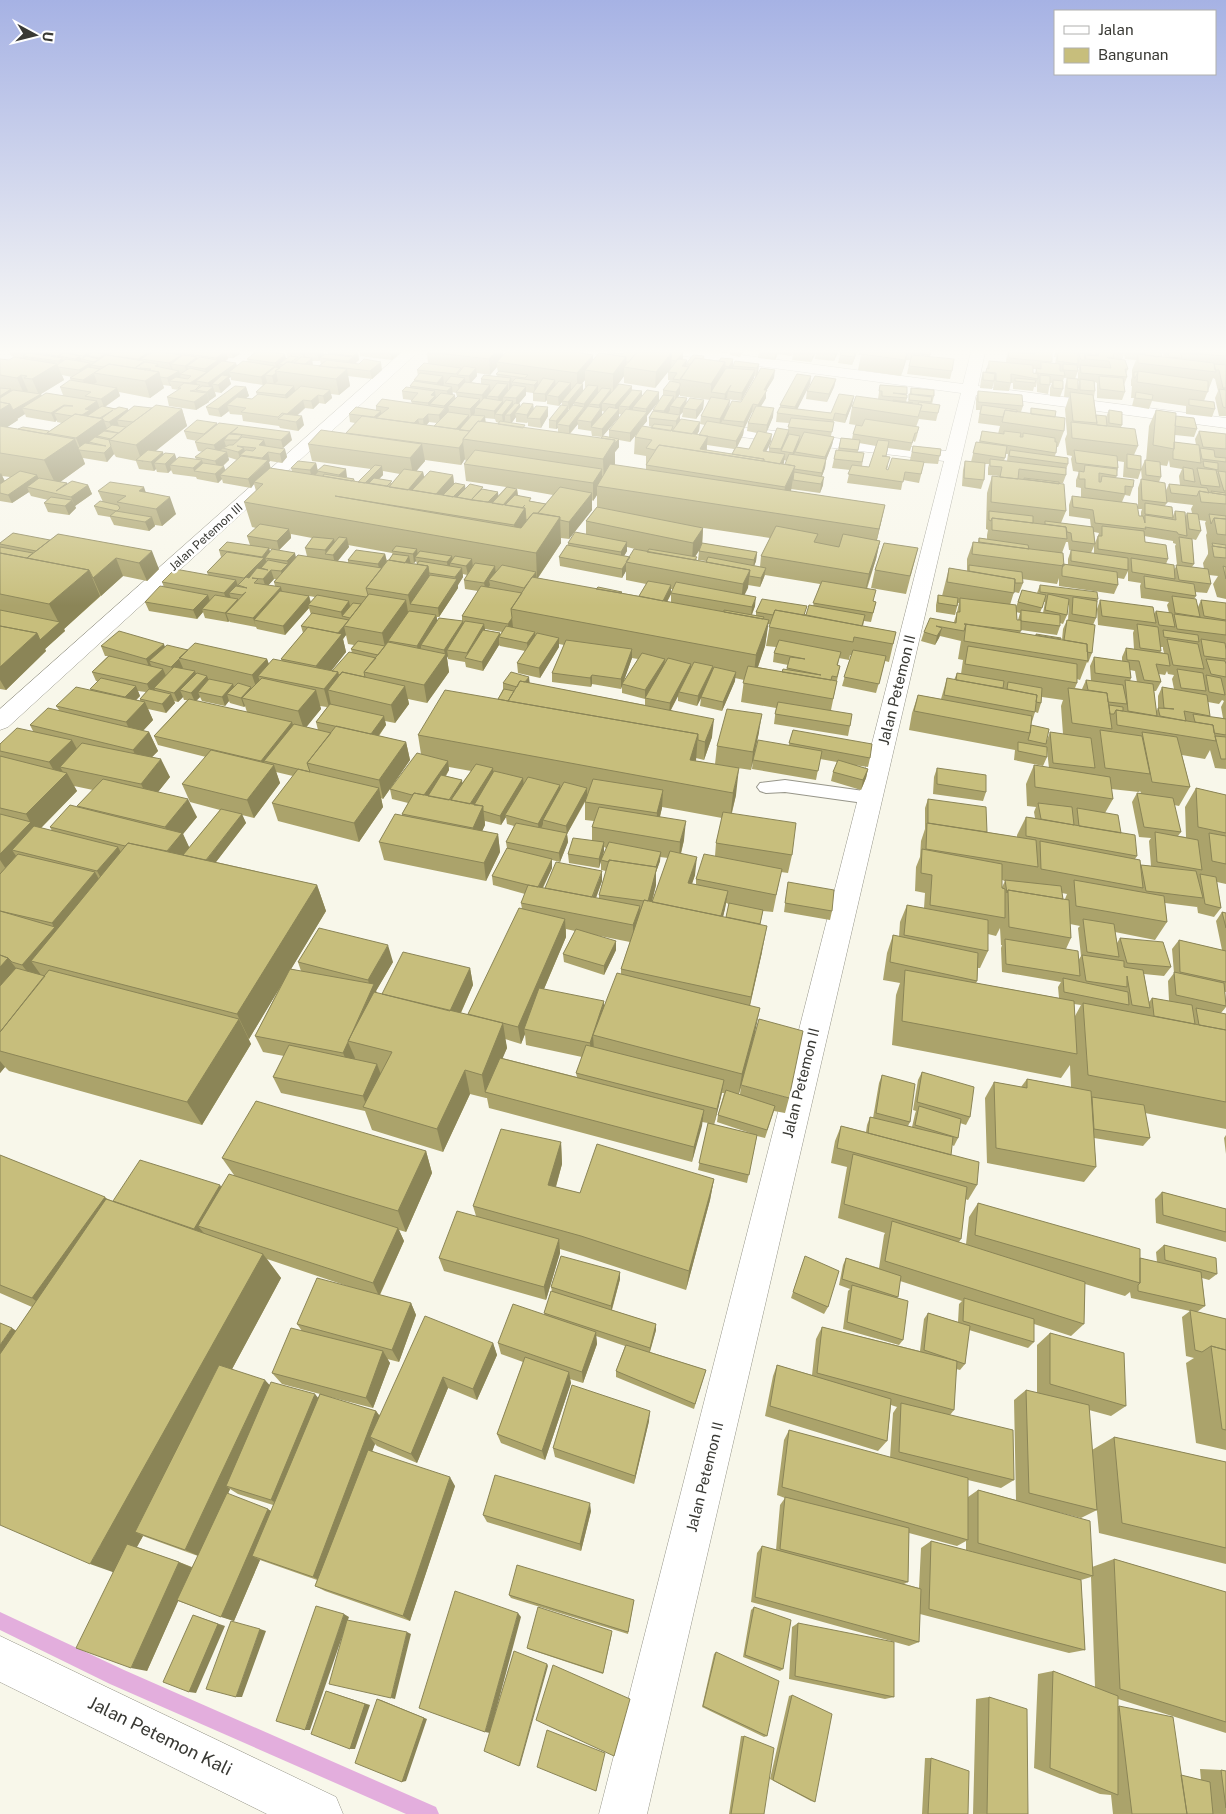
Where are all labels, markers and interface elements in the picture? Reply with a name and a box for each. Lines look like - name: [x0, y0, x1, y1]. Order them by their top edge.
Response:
- north arrow: [10, 10, 60, 60]
- legend: [1054, 10, 1216, 75]
- text: Jalan: [1098, 21, 1134, 38]
- text: U: [39, 31, 56, 43]
- text: Bangunan: [1098, 46, 1169, 63]
- street label: Jalan Petemon III: [166, 500, 246, 574]
- street label: Jalan Petemon II: [875, 633, 918, 747]
- street label: Jalan Petemon II: [779, 1026, 822, 1140]
- street label: Jalan Petemon II: [683, 1420, 726, 1534]
- street label: Jalan Petemon Kali: [85, 1692, 236, 1780]

